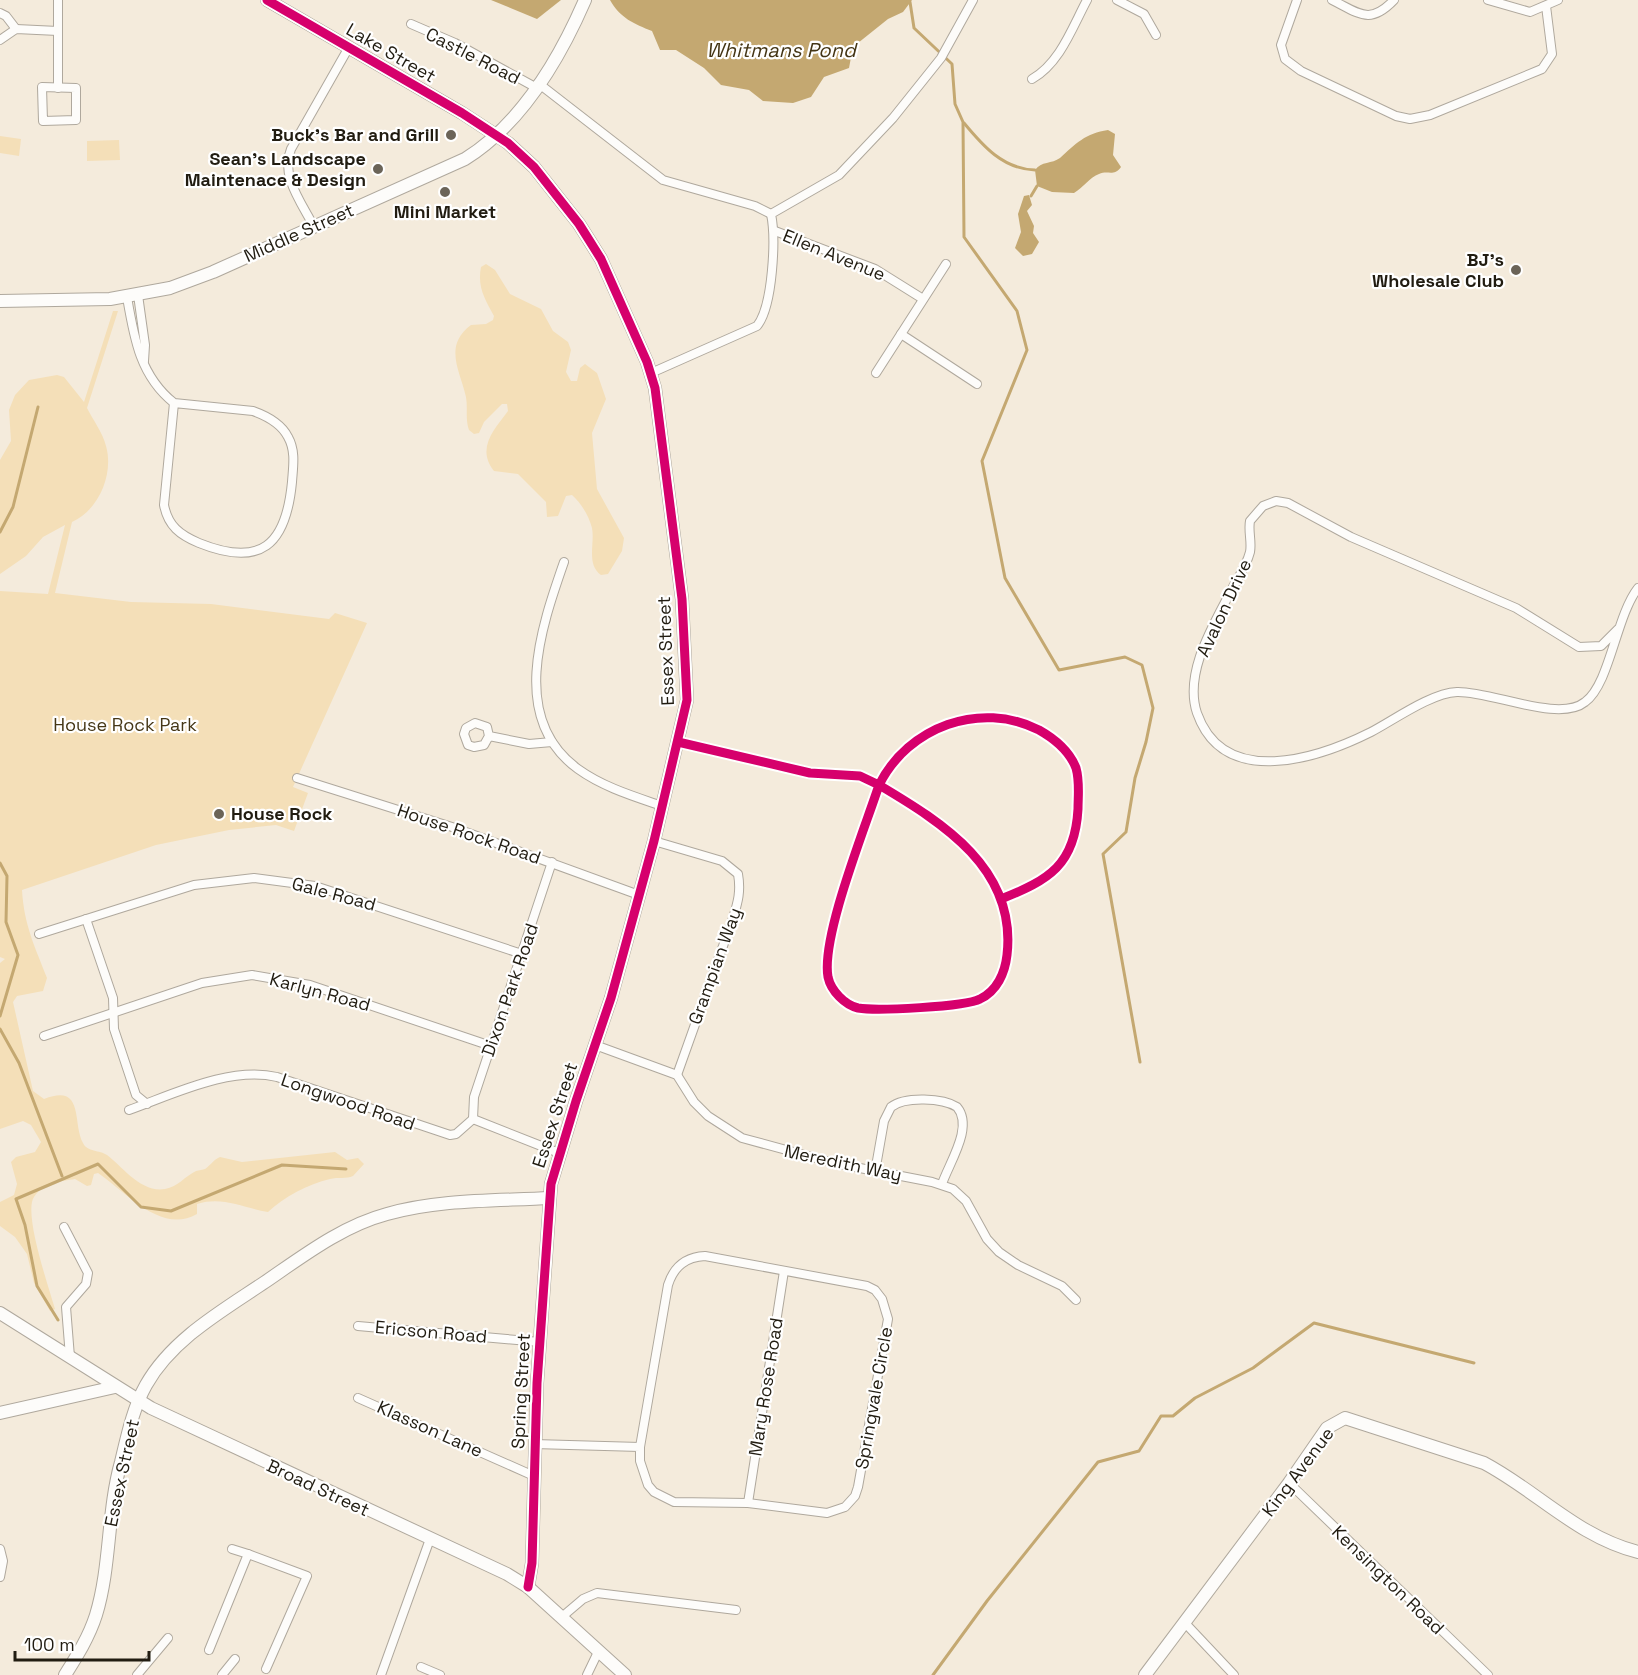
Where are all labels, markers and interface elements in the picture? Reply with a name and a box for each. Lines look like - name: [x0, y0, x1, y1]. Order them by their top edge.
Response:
- street label: Lake Street: [342, 18, 440, 87]
- street label: Castle Road: [422, 22, 524, 89]
- water label: Whitmans Pond: [706, 37, 858, 63]
- place label: Buck's Bar and Grill: [271, 123, 439, 146]
- marker: Buck's Bar and Grill: [444, 128, 458, 142]
- place label: Sean's Landscape Maintenace & Design: [185, 147, 366, 191]
- marker: Sean's Landscape Maintenace & Design: [371, 162, 385, 176]
- marker: Mini Market: [438, 185, 452, 199]
- street label: Middle Street: [240, 198, 357, 267]
- place label: Mini Market: [394, 200, 496, 223]
- street label: Ellen Avenue: [780, 224, 889, 286]
- place label: BJ's Wholesale Club: [1372, 248, 1504, 292]
- marker: BJ's Wholesale Club: [1509, 263, 1523, 277]
- street label: Avalon Drive: [1191, 555, 1256, 660]
- street label: Essex Street: [652, 596, 679, 706]
- park label: House Rock Park: [53, 713, 197, 736]
- street label: House Rock Road: [394, 798, 544, 869]
- place label: House Rock: [231, 802, 332, 825]
- marker: House Rock: [212, 807, 226, 821]
- street label: Gale Road: [290, 871, 379, 916]
- street label: Grampian Way: [683, 904, 746, 1027]
- street label: Dixon Park Road: [476, 920, 543, 1060]
- street label: Karlyn Road: [267, 967, 373, 1016]
- street label: Essex Street: [527, 1059, 582, 1170]
- street label: Longwood Road: [278, 1068, 418, 1135]
- street label: Meredith Way: [782, 1139, 904, 1186]
- street label: Ericson Road: [374, 1315, 488, 1348]
- street label: Mary Rose Road: [743, 1316, 788, 1458]
- street label: Springvale Circle: [850, 1325, 897, 1471]
- street label: Spring Street: [506, 1332, 535, 1450]
- street label: Klasson Lane: [374, 1395, 487, 1462]
- street label: Essex Street: [99, 1417, 144, 1529]
- street label: King Avenue: [1257, 1422, 1339, 1521]
- street label: Broad Street: [263, 1454, 373, 1521]
- street label: Kensington Road: [1327, 1520, 1449, 1639]
- scale bar: [15, 1624, 148, 1662]
- text: 100 m: [24, 1633, 75, 1656]

